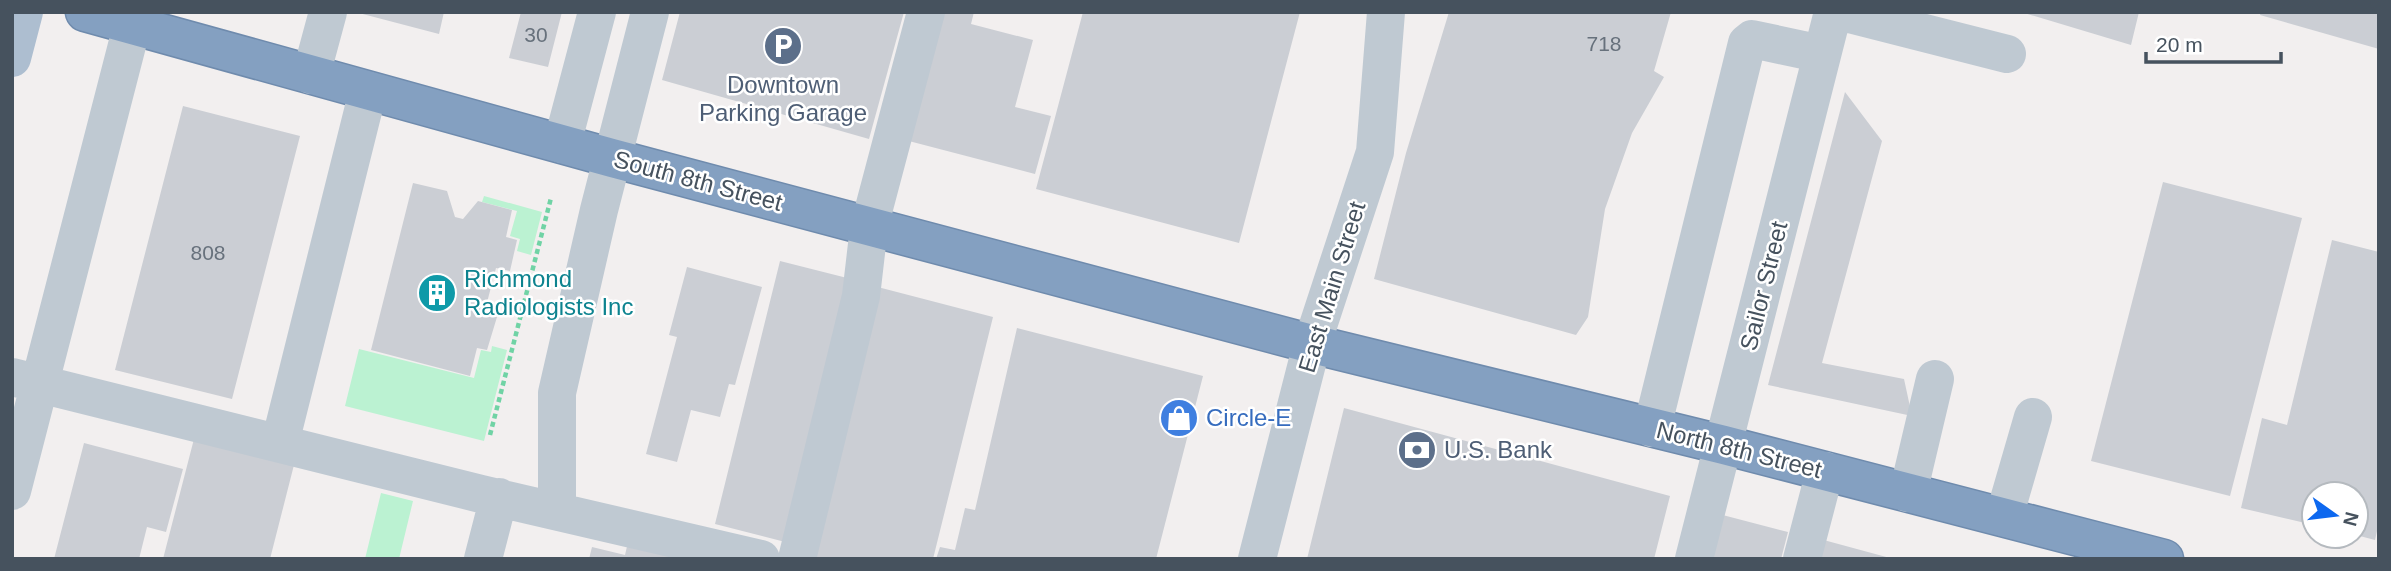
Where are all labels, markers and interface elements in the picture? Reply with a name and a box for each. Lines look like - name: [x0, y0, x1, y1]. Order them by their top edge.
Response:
- scale bar: [2146, 21, 2281, 65]
- house number: 30: [524, 23, 548, 46]
- parking icon: Downtown Parking Garage: [762, 25, 804, 67]
- house number: 718: [1586, 32, 1622, 55]
- text: 20 m: [2156, 33, 2203, 56]
- place label: Downtown Parking Garage: [699, 71, 867, 126]
- street label: South 8th Street: [611, 145, 786, 216]
- street label: East Main Street: [1293, 198, 1370, 376]
- street label: Sailor Street: [1734, 218, 1793, 353]
- house number: 808: [190, 241, 226, 264]
- place label: Richmond Radiologists Inc: [464, 265, 633, 320]
- building icon: Richmond Radiologists Inc: [416, 272, 458, 314]
- shop icon: Circle-E: [1158, 397, 1200, 439]
- place label: Circle-E: [1206, 404, 1291, 431]
- street label: North 8th Street: [1654, 416, 1825, 483]
- bank icon: U.S. Bank: [1396, 429, 1438, 471]
- place label: U.S. Bank: [1444, 436, 1553, 463]
- north arrow: [2300, 480, 2370, 550]
- text: N: [2339, 510, 2363, 528]

